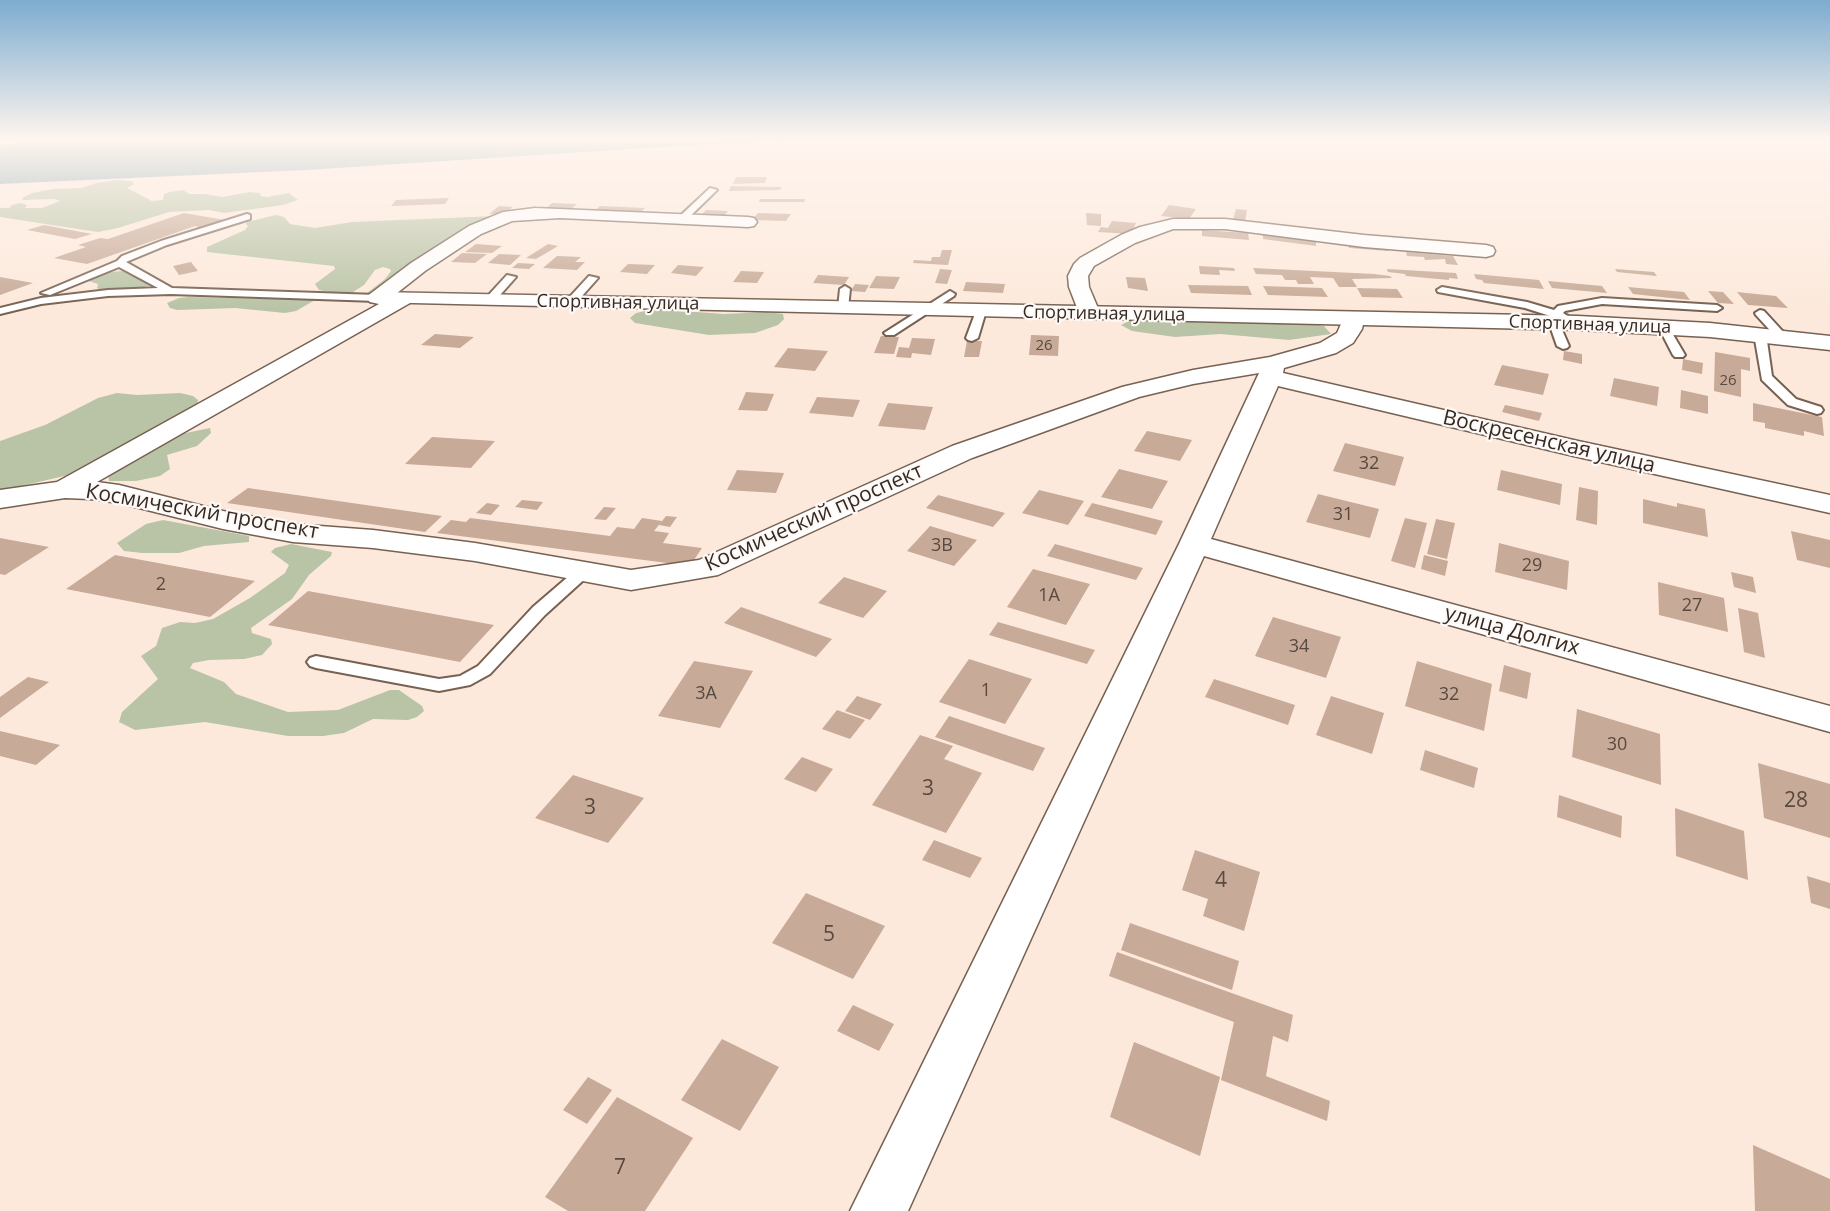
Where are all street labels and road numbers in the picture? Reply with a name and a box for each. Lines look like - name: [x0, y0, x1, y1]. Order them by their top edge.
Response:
- street label: Спортивная улица: [536, 291, 700, 315]
- street label: Спортивная улица: [1022, 302, 1186, 326]
- street label: Спортивная улица: [1508, 311, 1672, 339]
- street label: Воскресенская улица: [1440, 405, 1658, 479]
- street label: Космический проспект: [701, 459, 927, 577]
- street label: Космический проспект: [84, 479, 320, 545]
- street label: улица Долгих: [1442, 601, 1582, 661]

